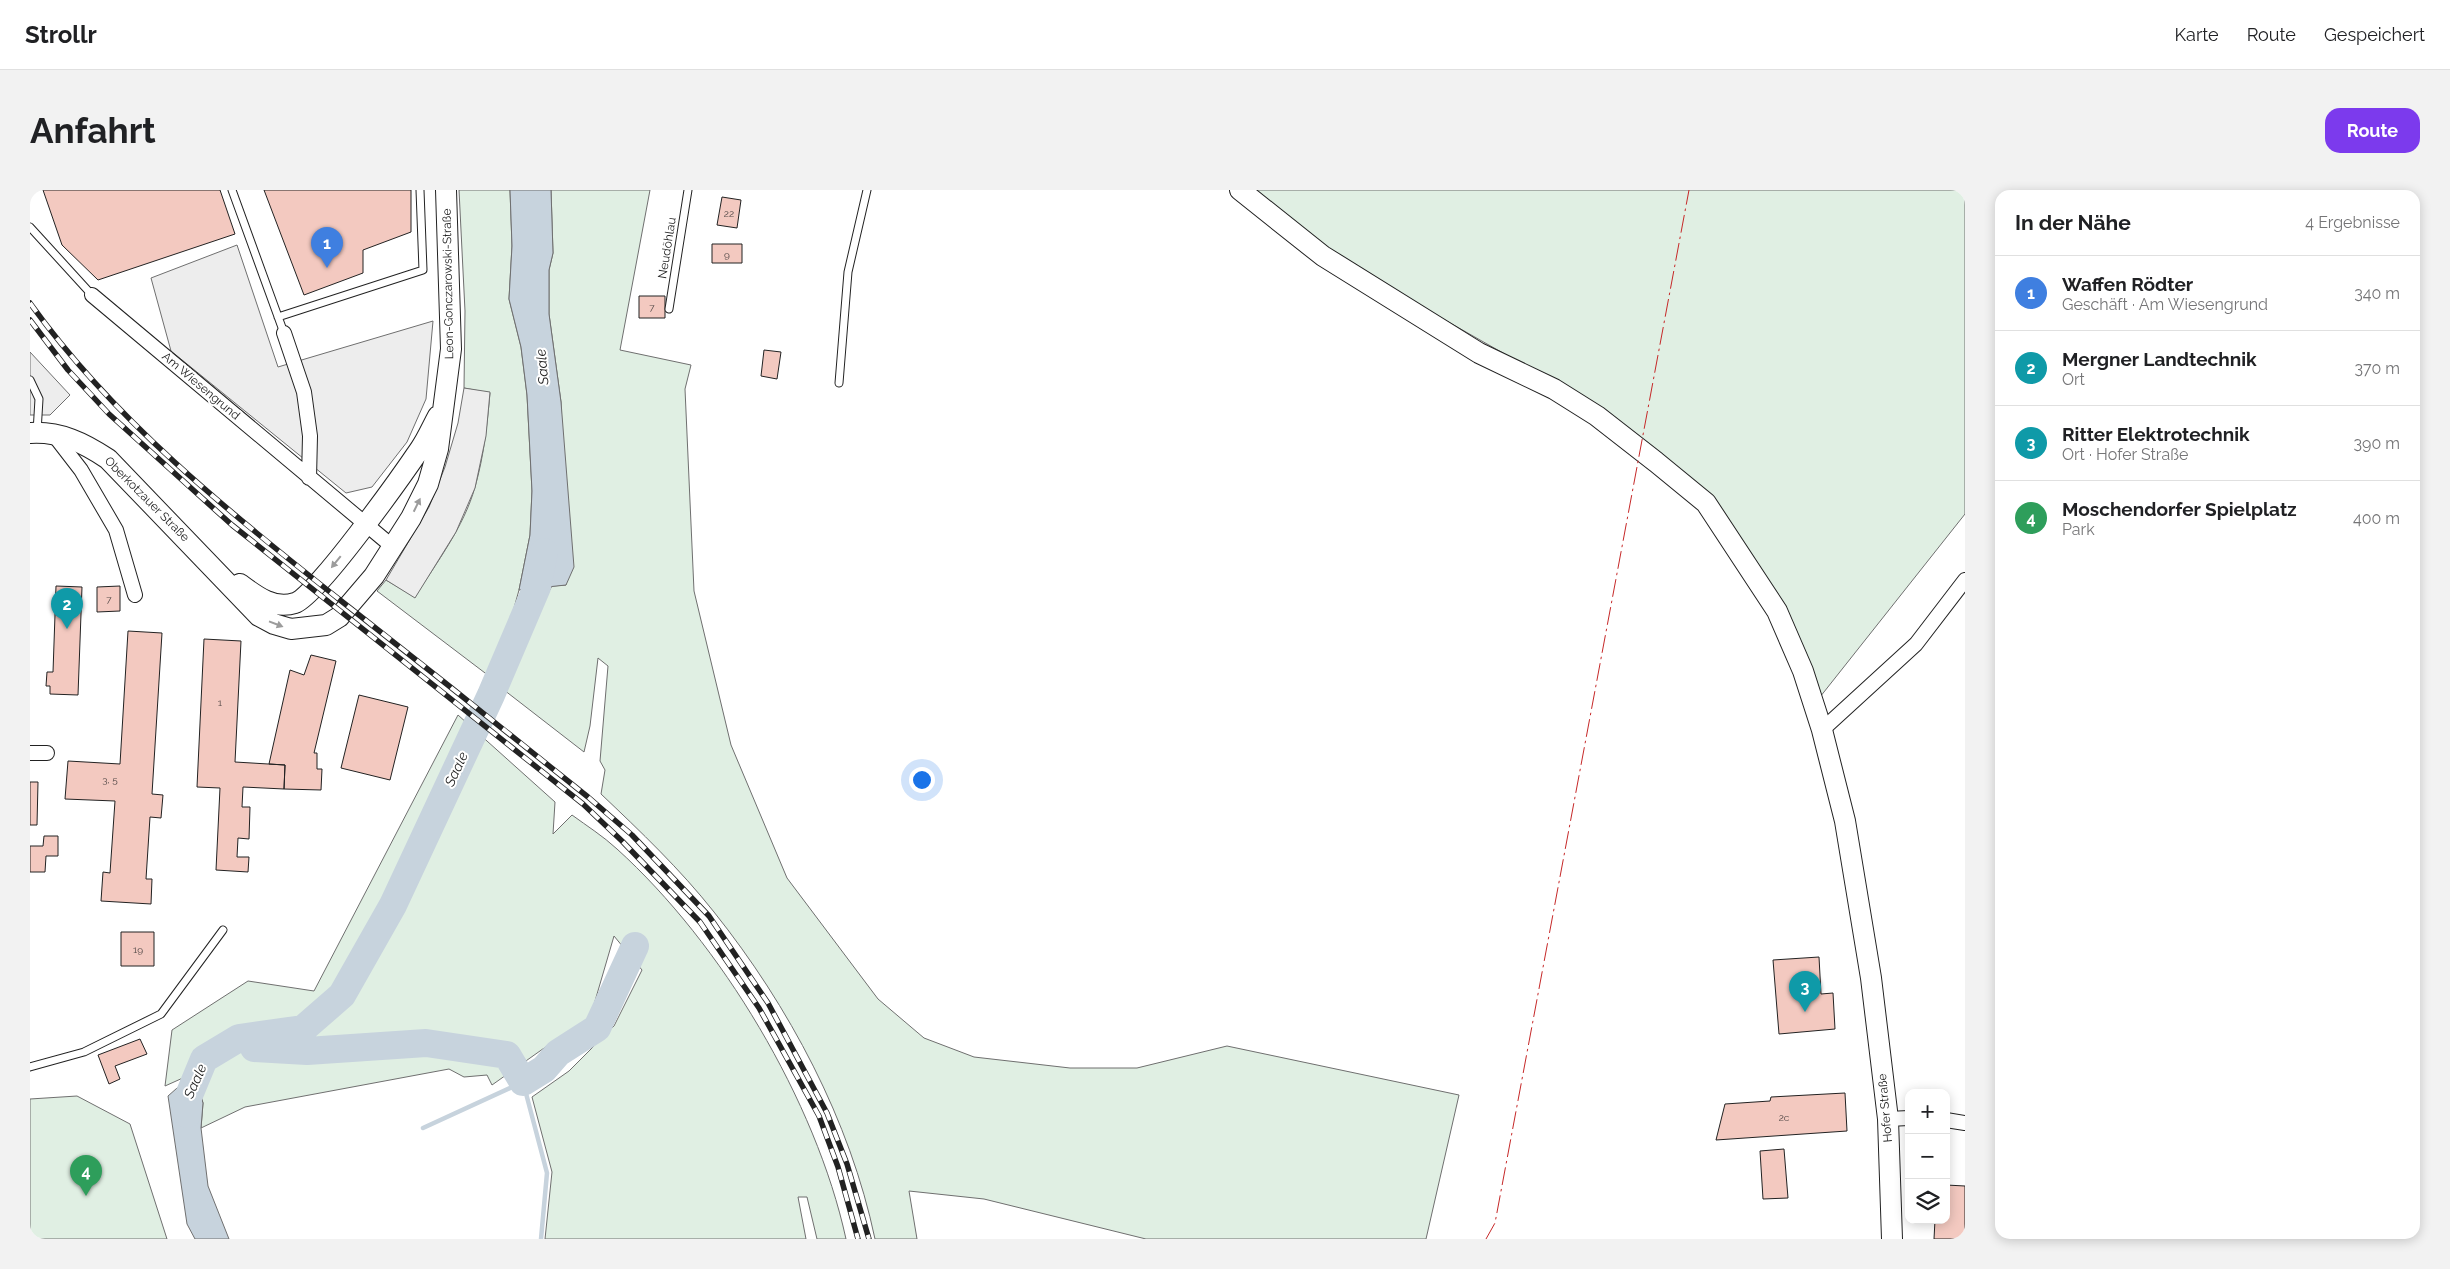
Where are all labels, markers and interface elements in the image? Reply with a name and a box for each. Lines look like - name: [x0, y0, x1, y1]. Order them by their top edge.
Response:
- text: Strollr: [25, 20, 97, 49]
- text: Karte: [2175, 24, 2219, 45]
- text: Route: [2247, 24, 2296, 45]
- text: Gespeichert: [2324, 24, 2425, 45]
- button: Route: [2325, 108, 2420, 153]
- text: Anfahrt: [30, 110, 156, 151]
- street label: Leon-Gonczarowski-Straße: [440, 208, 456, 360]
- house number: 22: [724, 208, 734, 219]
- text: In der Nähe: [2015, 210, 2131, 235]
- text: 4 Ergebnisse: [2305, 213, 2400, 232]
- street label: Neudöhlau: [655, 216, 679, 280]
- pin: 1: [311, 227, 343, 268]
- house number: 9: [724, 249, 730, 260]
- text: Waffen Rödter: [2062, 273, 2193, 295]
- text: 1: [2027, 284, 2035, 303]
- text: 340 m: [2354, 284, 2400, 303]
- text: Geschäft · Am Wiesengrund: [2062, 295, 2268, 314]
- house number: 7: [649, 302, 655, 313]
- water label: Saale: [532, 348, 552, 387]
- text: Mergner Landtechnik: [2062, 348, 2257, 370]
- street label: Am Wiesengrund: [159, 349, 243, 423]
- text: 2: [2026, 359, 2036, 378]
- text: 370 m: [2354, 359, 2400, 378]
- text: Ort: [2062, 370, 2085, 389]
- text: Ritter Elektrotechnik: [2062, 423, 2250, 445]
- text: 3: [2027, 434, 2035, 453]
- text: 390 m: [2354, 434, 2400, 453]
- text: Ort · Hofer Straße: [2062, 445, 2188, 464]
- street label: Oberkotzauer Straße: [102, 454, 192, 544]
- one-way arrow: [414, 498, 422, 512]
- text: Moschendorfer Spielplatz: [2062, 498, 2297, 520]
- text: 4: [2026, 509, 2036, 528]
- text: 400 m: [2353, 509, 2400, 528]
- text: Park: [2062, 520, 2095, 539]
- one-way arrow: [330, 555, 341, 568]
- pin: 2: [51, 588, 83, 629]
- house number: 7: [106, 594, 112, 605]
- one-way arrow: [269, 621, 284, 628]
- house number: 1: [218, 697, 223, 708]
- water label: Saale: [441, 749, 471, 790]
- your location: [909, 767, 935, 793]
- house number: 3, 5: [102, 774, 118, 785]
- house number: 19: [133, 944, 143, 955]
- pin: 3: [1789, 971, 1821, 1012]
- water label: Saale: [180, 1061, 210, 1102]
- street label: Hofer Straße: [1875, 1073, 1895, 1143]
- map controls: [1905, 1089, 1950, 1224]
- button: +: [1905, 1089, 1950, 1134]
- house number: 2c: [1779, 1112, 1790, 1123]
- button: −: [1905, 1134, 1950, 1179]
- pin: 4: [70, 1155, 102, 1196]
- button: layers: [1905, 1179, 1950, 1224]

